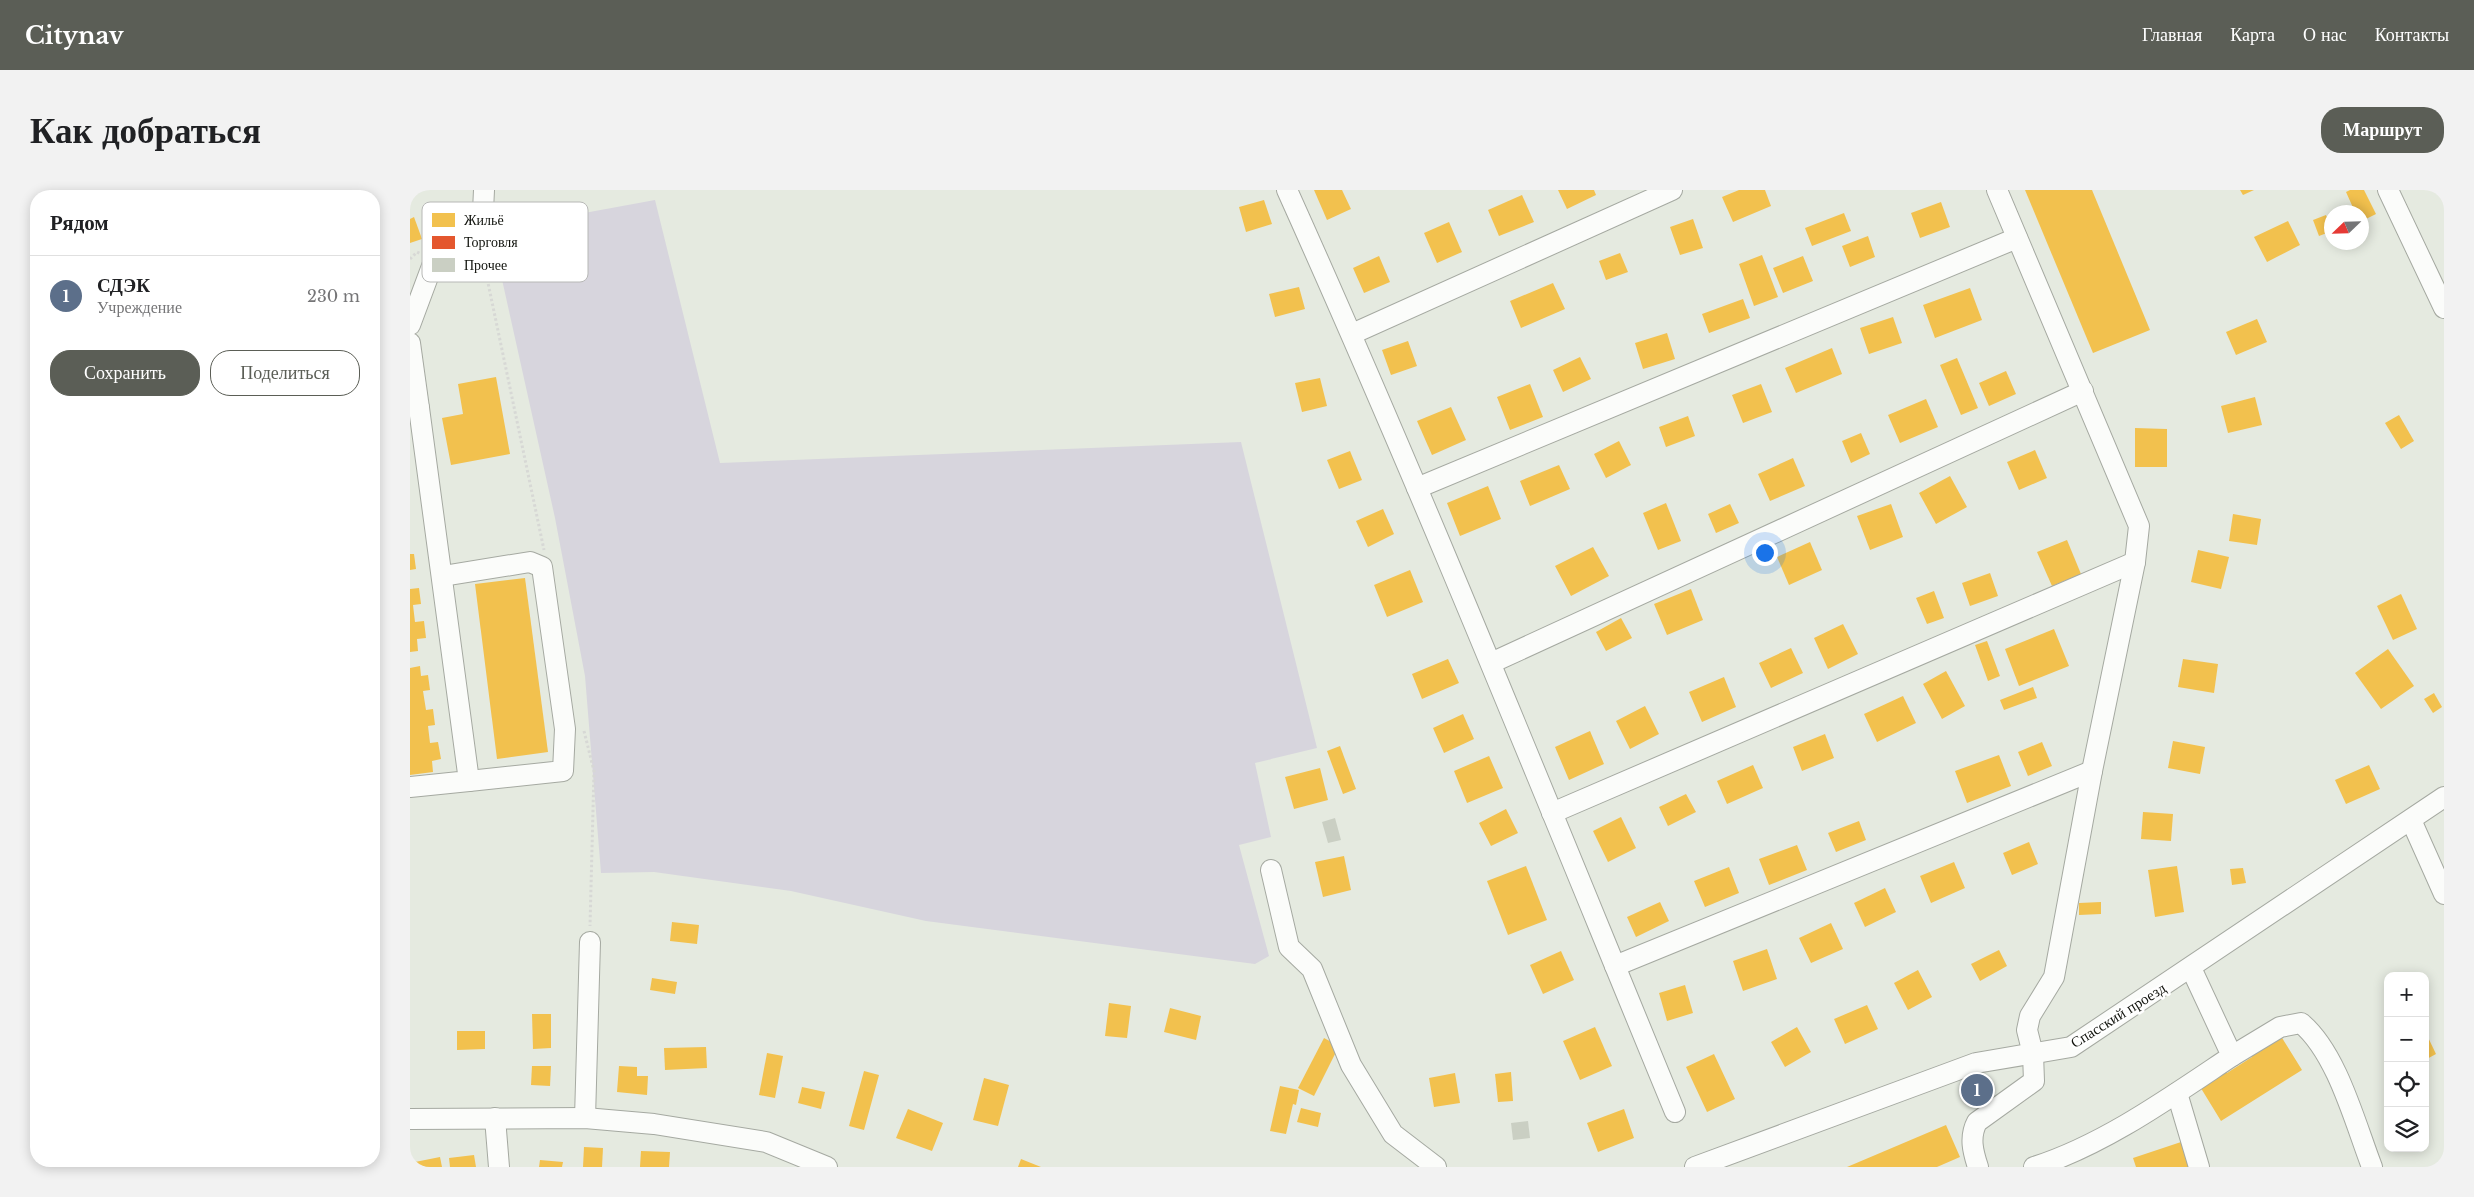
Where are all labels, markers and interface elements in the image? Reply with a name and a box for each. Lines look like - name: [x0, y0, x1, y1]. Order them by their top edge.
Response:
- text: Citynav: [25, 21, 124, 50]
- text: Главная: [2142, 24, 2202, 46]
- text: Карта: [2230, 24, 2275, 46]
- text: О нас: [2303, 24, 2347, 46]
- text: Контакты: [2375, 24, 2449, 46]
- button: Маршрут: [2321, 107, 2444, 153]
- text: Как добраться: [30, 109, 261, 152]
- legend: [422, 202, 588, 282]
- north arrow: [2324, 205, 2369, 250]
- text: Рядом: [50, 210, 109, 236]
- text: Жильё: [464, 211, 504, 229]
- text: Торговля: [464, 233, 518, 251]
- text: Прочее: [464, 256, 507, 274]
- text: СДЭК: [97, 274, 150, 297]
- text: 1: [63, 286, 69, 306]
- text: 230 m: [307, 286, 360, 306]
- text: Учреждение: [97, 297, 182, 317]
- button: Сохранить: [50, 350, 200, 396]
- button: Поделиться: [210, 350, 360, 396]
- your location: [1752, 540, 1778, 566]
- map controls: [2384, 972, 2429, 1152]
- button: +: [2384, 972, 2429, 1017]
- street label: Спасский проезд: [2067, 978, 2170, 1052]
- button: −: [2384, 1017, 2429, 1062]
- button: locate: [2384, 1062, 2429, 1107]
- pin: 1: [1961, 1071, 1993, 1109]
- button: layers: [2384, 1107, 2429, 1152]

